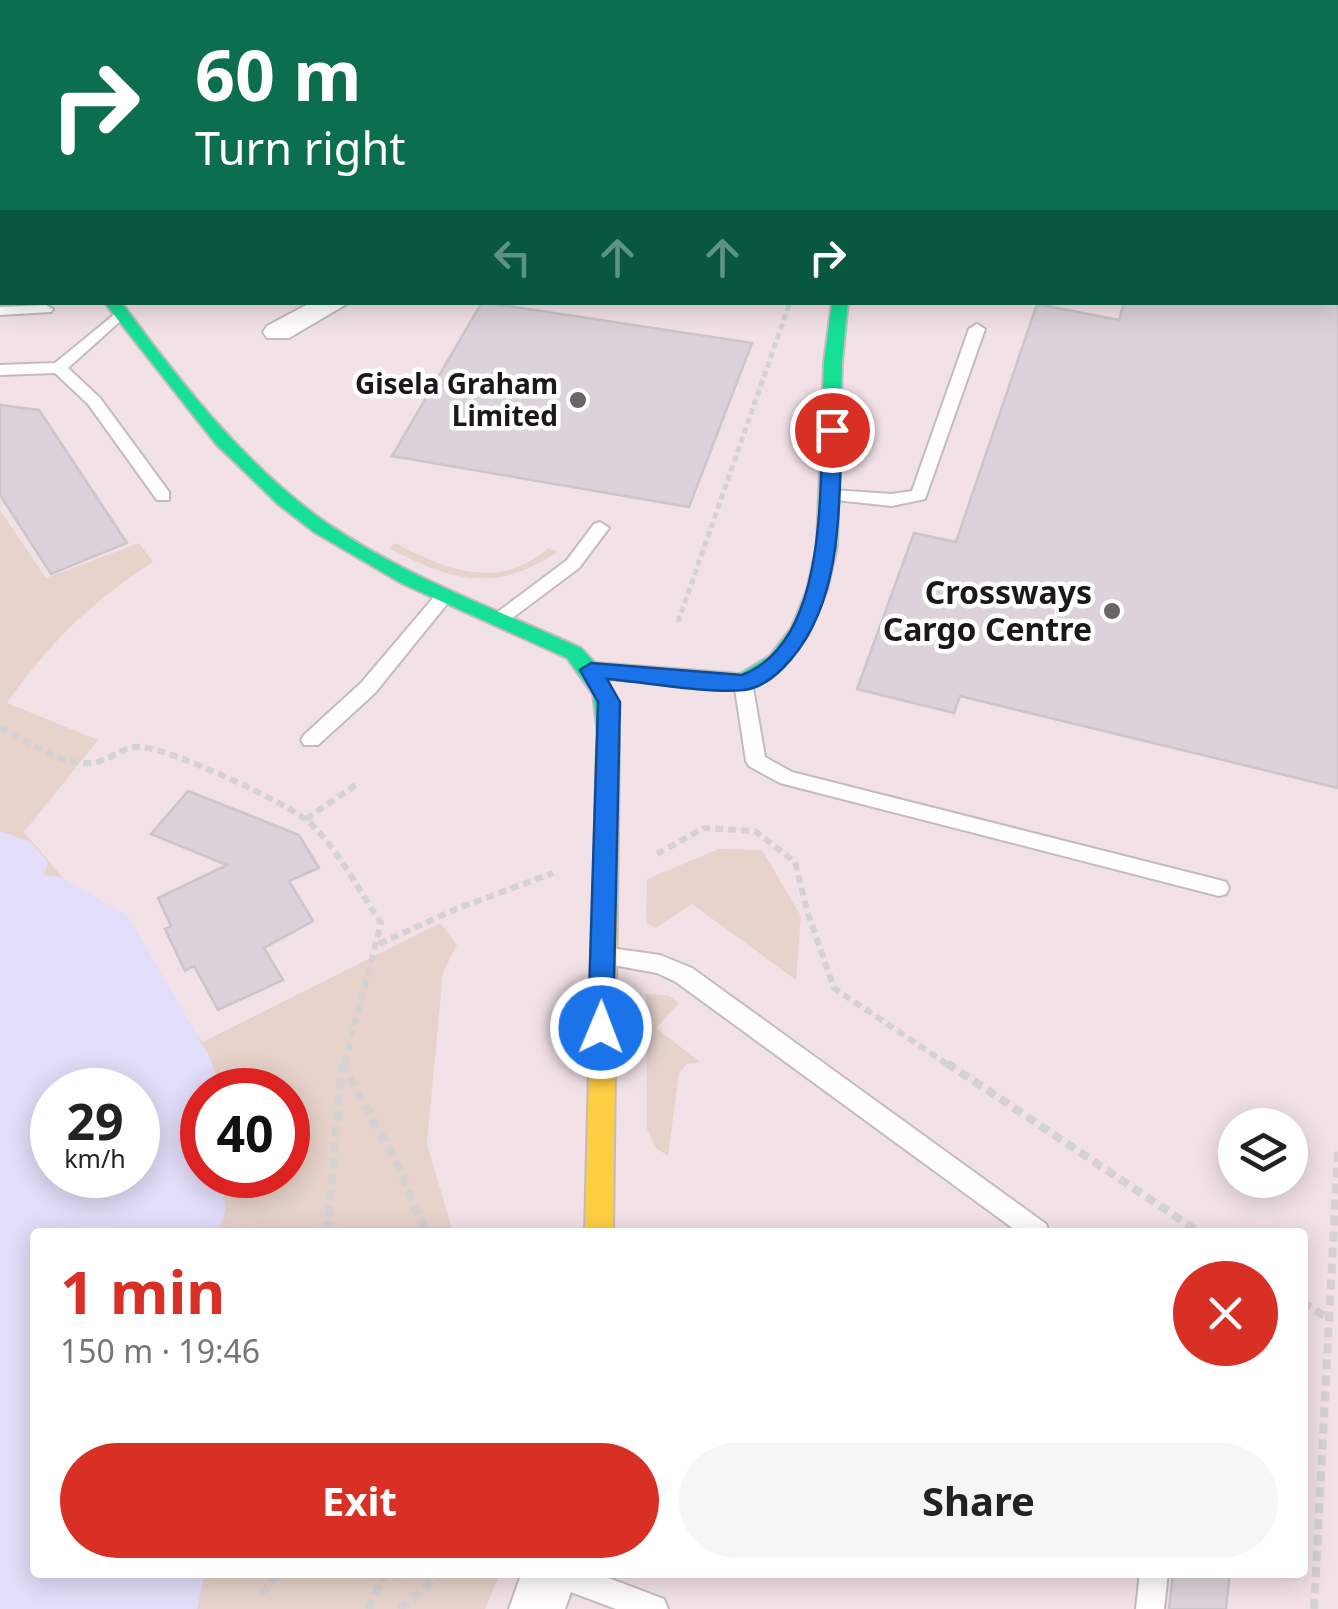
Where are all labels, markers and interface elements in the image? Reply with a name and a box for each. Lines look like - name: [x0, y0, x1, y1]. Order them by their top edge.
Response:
- text: 60 m: [195, 26, 362, 122]
- icon: right: [30, 40, 160, 170]
- text: Turn right: [195, 117, 406, 178]
- icon: left: [485, 230, 540, 285]
- icon: ahead: [590, 230, 645, 285]
- icon: ahead: [695, 230, 750, 285]
- icon: right: [800, 230, 855, 285]
- place label: Gisela Graham Limited: [355, 364, 558, 434]
- pin: [790, 388, 875, 473]
- marker: Gisela Graham Limited: [567, 389, 589, 411]
- icon: arrive: [805, 403, 860, 458]
- place label: Crossways Cargo Centre: [883, 570, 1092, 650]
- marker: Crossways Cargo Centre: [1101, 600, 1123, 622]
- position arrow: [549, 976, 653, 1080]
- speed limit sign: 40: [180, 1068, 310, 1198]
- text: 29: [66, 1087, 124, 1155]
- map controls: [1218, 1108, 1308, 1198]
- button: layers: [1218, 1108, 1308, 1198]
- text: km/h: [64, 1141, 126, 1175]
- text: 1 min: [60, 1250, 225, 1332]
- button: close: [1173, 1261, 1278, 1366]
- text: 150 m · 19:46: [60, 1329, 260, 1372]
- button: Exit: [60, 1443, 659, 1558]
- button: Share: [679, 1443, 1278, 1558]

